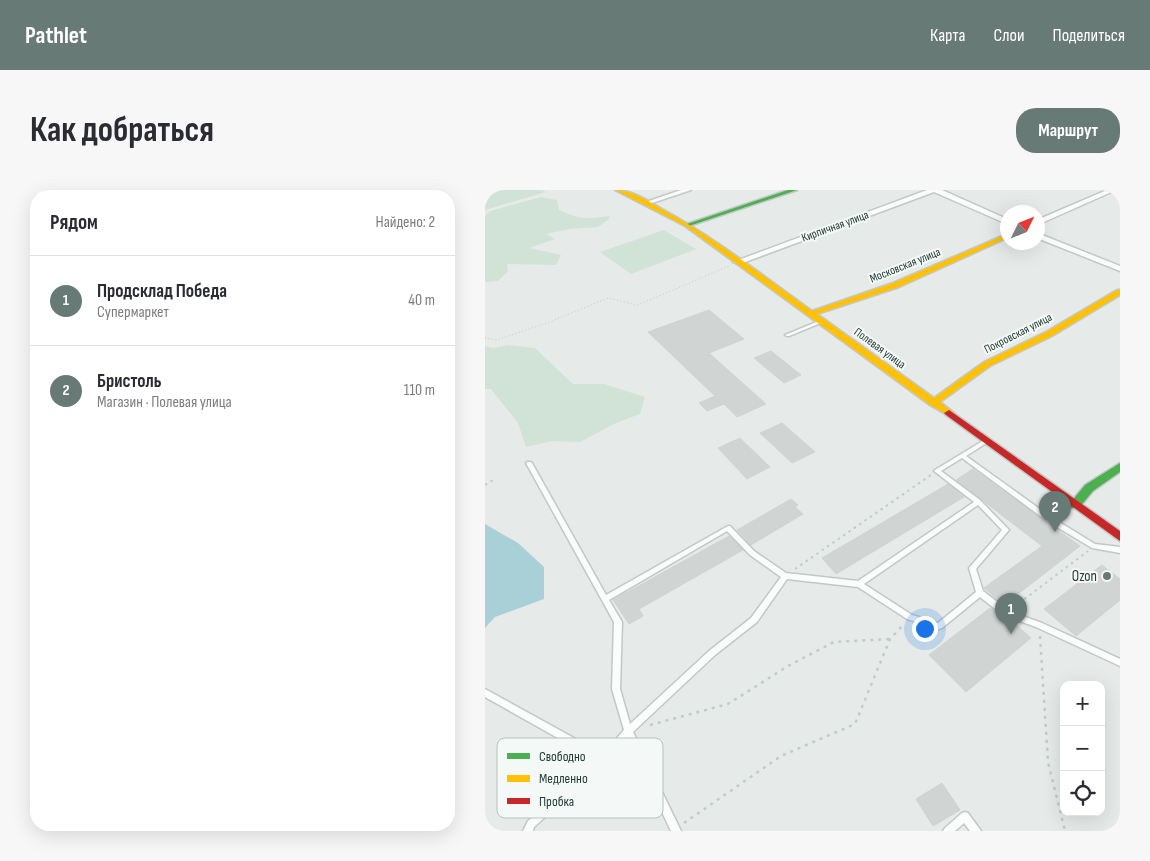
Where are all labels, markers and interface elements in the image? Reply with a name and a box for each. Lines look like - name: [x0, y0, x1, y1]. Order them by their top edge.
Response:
- text: Pathlet: [25, 21, 87, 50]
- text: Карта: [930, 25, 966, 46]
- text: Слои: [994, 25, 1025, 46]
- text: Поделиться: [1053, 25, 1125, 46]
- button: Маршрут: [1016, 108, 1120, 153]
- text: Как добраться: [30, 109, 214, 152]
- north arrow: [1000, 205, 1045, 250]
- street label: Кирпичная улица: [800, 207, 871, 246]
- text: Рядом: [50, 210, 98, 235]
- text: Найдено: 2: [376, 213, 435, 232]
- street label: Московская улица: [868, 244, 943, 286]
- text: Продсклад Победа: [97, 280, 227, 303]
- text: 1: [63, 291, 69, 310]
- text: 40 m: [408, 291, 435, 310]
- text: Супермаркет: [97, 303, 169, 322]
- street label: Покровская улица: [982, 310, 1055, 357]
- street label: Полевая улица: [851, 325, 909, 372]
- text: Бристоль: [97, 370, 162, 393]
- text: 2: [62, 381, 70, 400]
- text: 110 m: [404, 381, 435, 400]
- text: Магазин · Полевая улица: [97, 393, 232, 412]
- pin: 2: [1039, 491, 1071, 532]
- place label: Ozon: [1072, 567, 1097, 586]
- marker: Ozon: [1101, 570, 1113, 582]
- pin: 1: [995, 593, 1027, 634]
- your location: [912, 616, 938, 642]
- map controls: [1060, 681, 1105, 816]
- button: +: [1060, 681, 1105, 726]
- button: −: [1060, 726, 1105, 771]
- legend: [497, 738, 663, 818]
- text: Свободно: [539, 748, 586, 765]
- text: Медленно: [539, 770, 588, 787]
- button: locate: [1060, 771, 1105, 816]
- text: Пробка: [539, 793, 574, 810]

